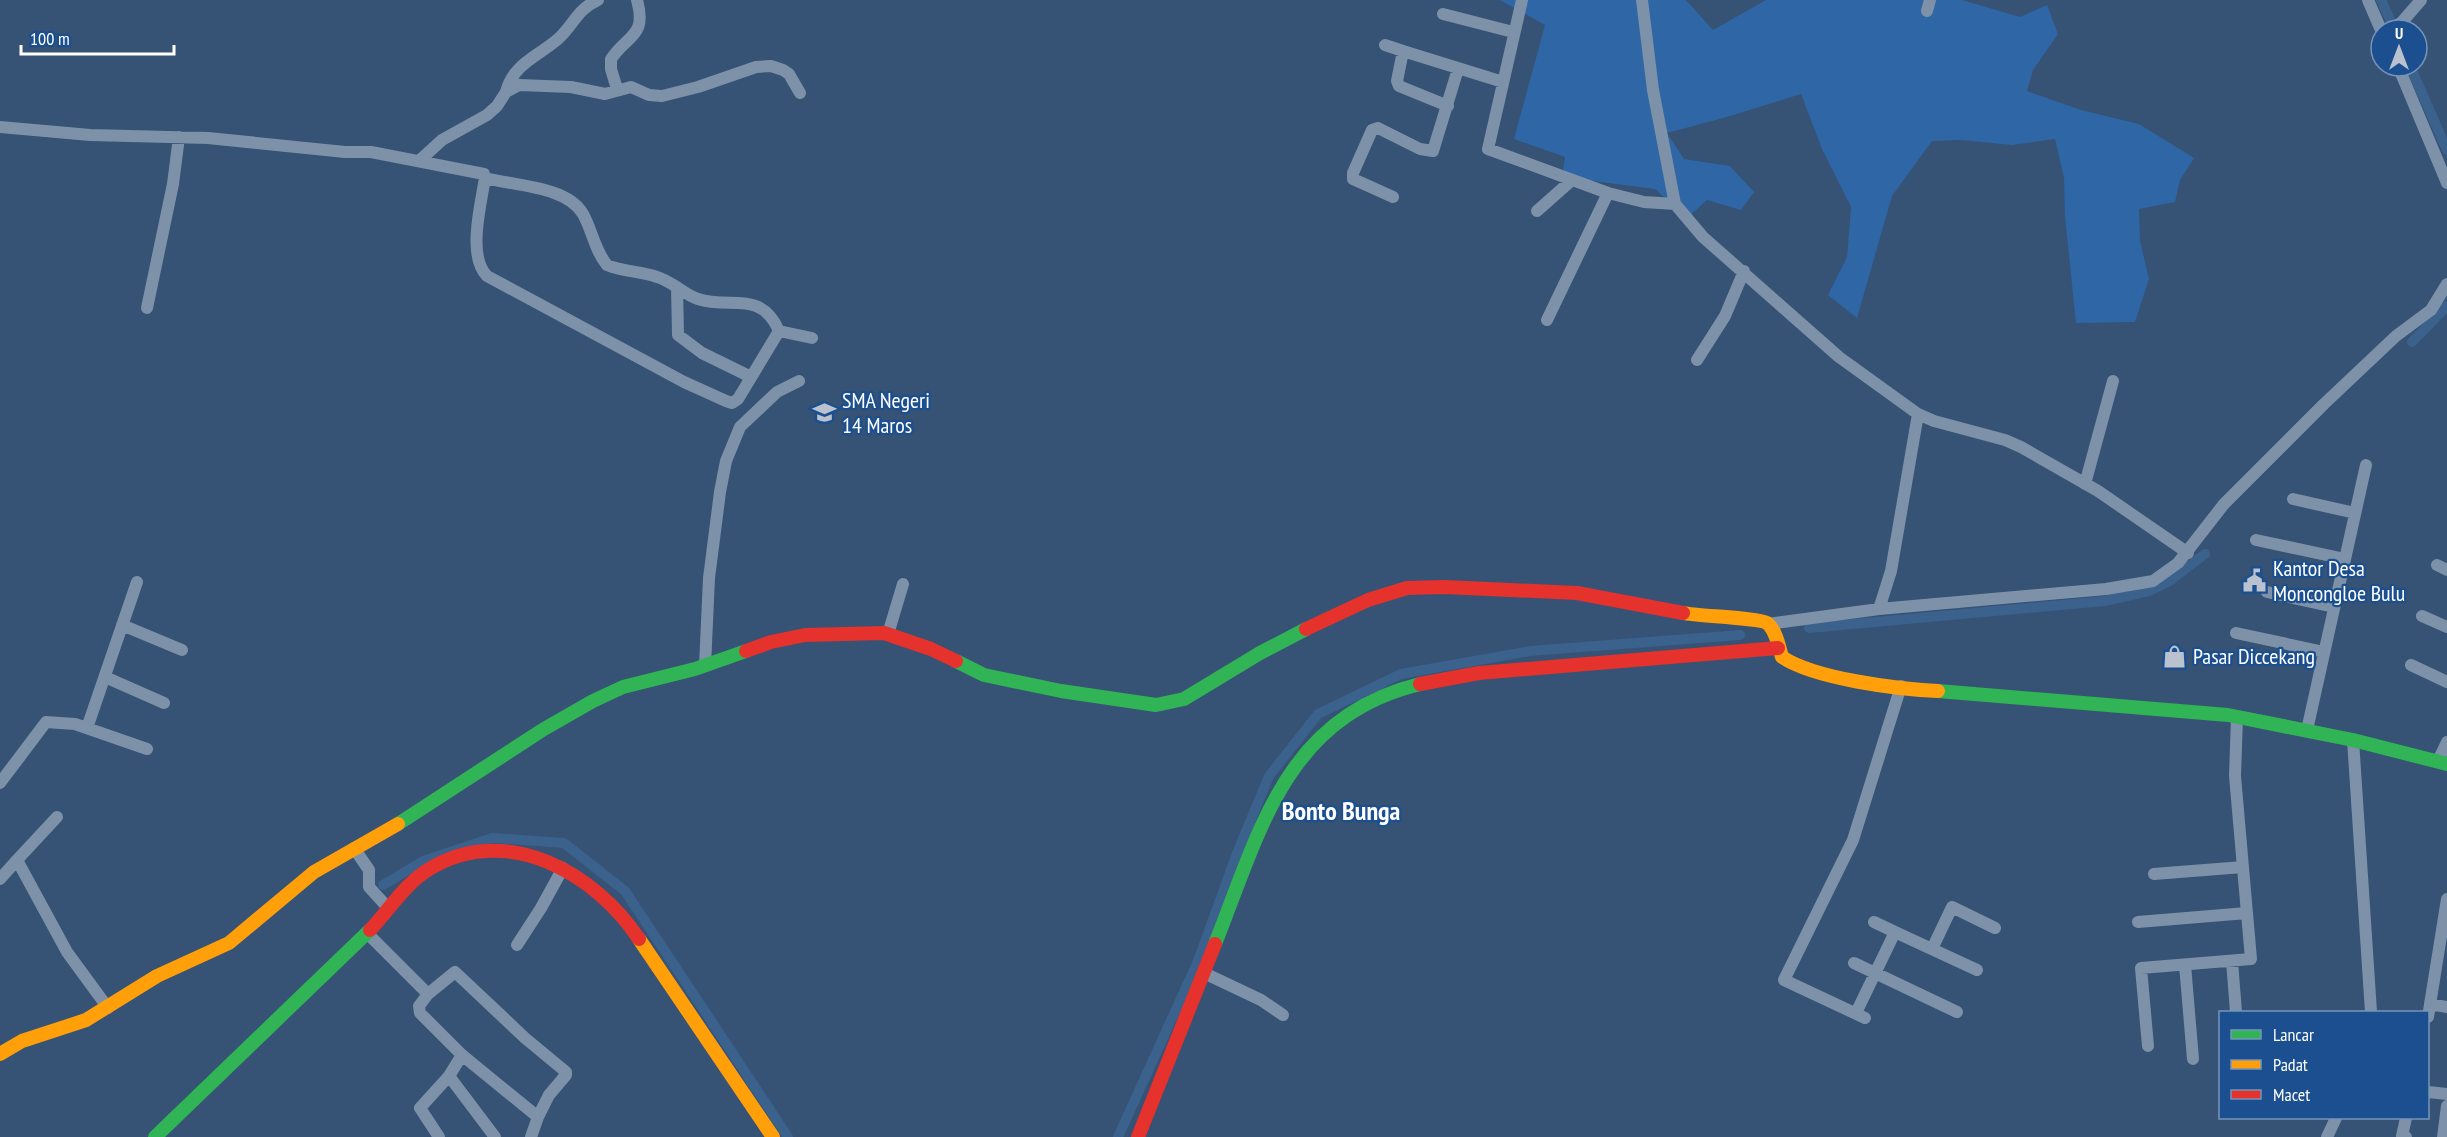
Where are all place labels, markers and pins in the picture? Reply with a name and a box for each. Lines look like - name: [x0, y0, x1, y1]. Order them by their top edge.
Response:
- place label: SMA Negeri 14 Maros: [842, 386, 930, 439]
- school or university icon: SMA Negeri 14 Maros: [811, 400, 837, 426]
- place label: Kantor Desa Moncongloe Bulu: [2273, 554, 2405, 607]
- public building icon: Kantor Desa Moncongloe Bulu: [2242, 568, 2268, 594]
- place label: Pasar Diccekang: [2193, 642, 2315, 670]
- shop icon: Pasar Diccekang: [2162, 643, 2188, 669]

